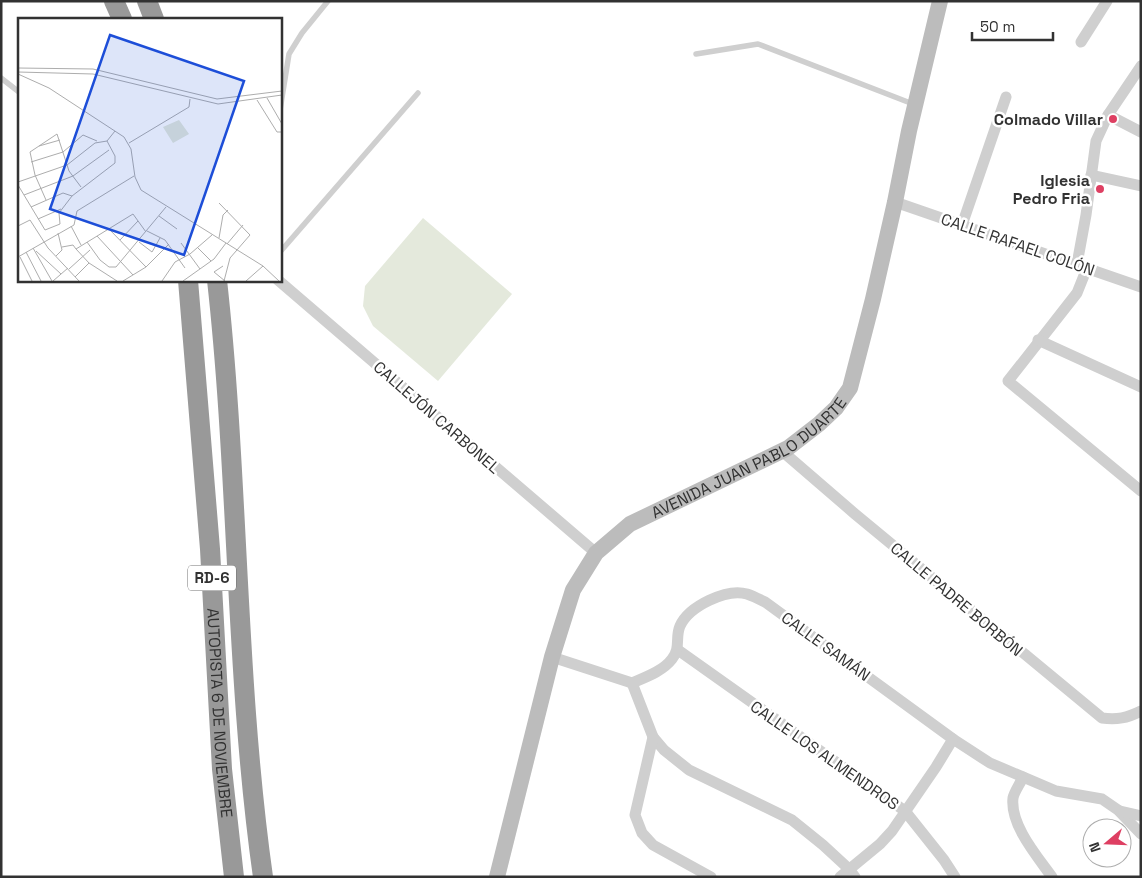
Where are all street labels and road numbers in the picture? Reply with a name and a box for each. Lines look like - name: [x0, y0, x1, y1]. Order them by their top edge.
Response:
- street label: CALLE RAFAEL COLÓN: [938, 208, 1097, 281]
- street label: CALLEJÓN CARBONEL: [369, 356, 505, 478]
- street label: AVENIDA JUAN PABLO DUARTE: [648, 393, 851, 523]
- street label: CALLE PADRE BORBÓN: [886, 538, 1027, 661]
- road number: RD-6: [188, 566, 236, 590]
- street label: AUTOPISTA 6 DE NOVIEMBRE: [202, 607, 237, 819]
- street label: CALLE SAMÁN: [777, 607, 874, 686]
- street label: CALLE LOS ALMENDROS: [746, 696, 903, 815]

